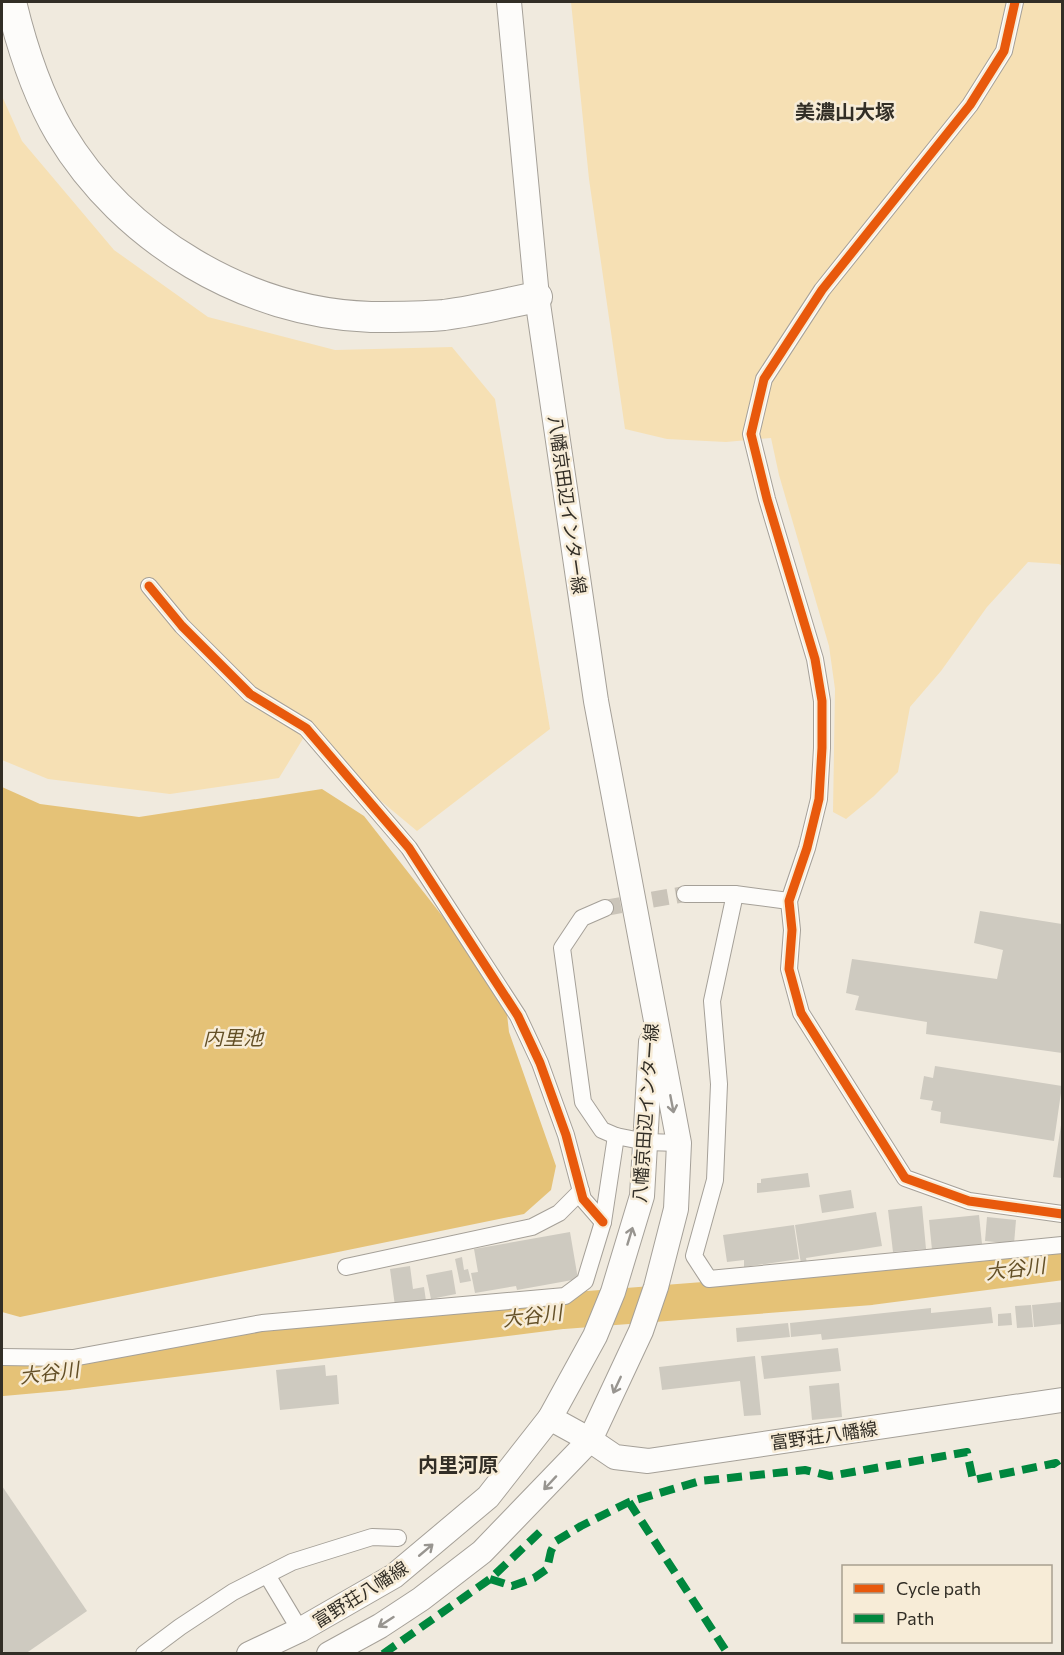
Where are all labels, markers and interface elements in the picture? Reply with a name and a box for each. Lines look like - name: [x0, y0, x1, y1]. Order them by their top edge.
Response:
- district label: 美濃山大塚: [795, 99, 895, 123]
- street label: 八幡京田辺インター線: [545, 414, 591, 596]
- street label: 八幡京田辺インター線: [628, 1022, 662, 1204]
- water label: 内里池: [203, 1025, 265, 1049]
- one-way arrow: [667, 1093, 678, 1113]
- one-way arrow: [625, 1227, 636, 1246]
- water label: 大谷川: [984, 1252, 1048, 1284]
- water label: 大谷川: [501, 1299, 565, 1331]
- water label: 大谷川: [18, 1356, 82, 1388]
- one-way arrow: [611, 1375, 623, 1393]
- street label: 富野荘八幡線: [769, 1417, 879, 1453]
- district label: 内里河原: [418, 1452, 498, 1476]
- one-way arrow: [543, 1475, 557, 1490]
- one-way arrow: [418, 1543, 433, 1557]
- street label: 富野荘八幡線: [308, 1556, 412, 1632]
- legend: [842, 1565, 1052, 1643]
- text: Cycle path: [896, 1577, 981, 1599]
- text: Path: [896, 1607, 934, 1629]
- one-way arrow: [378, 1617, 395, 1629]

